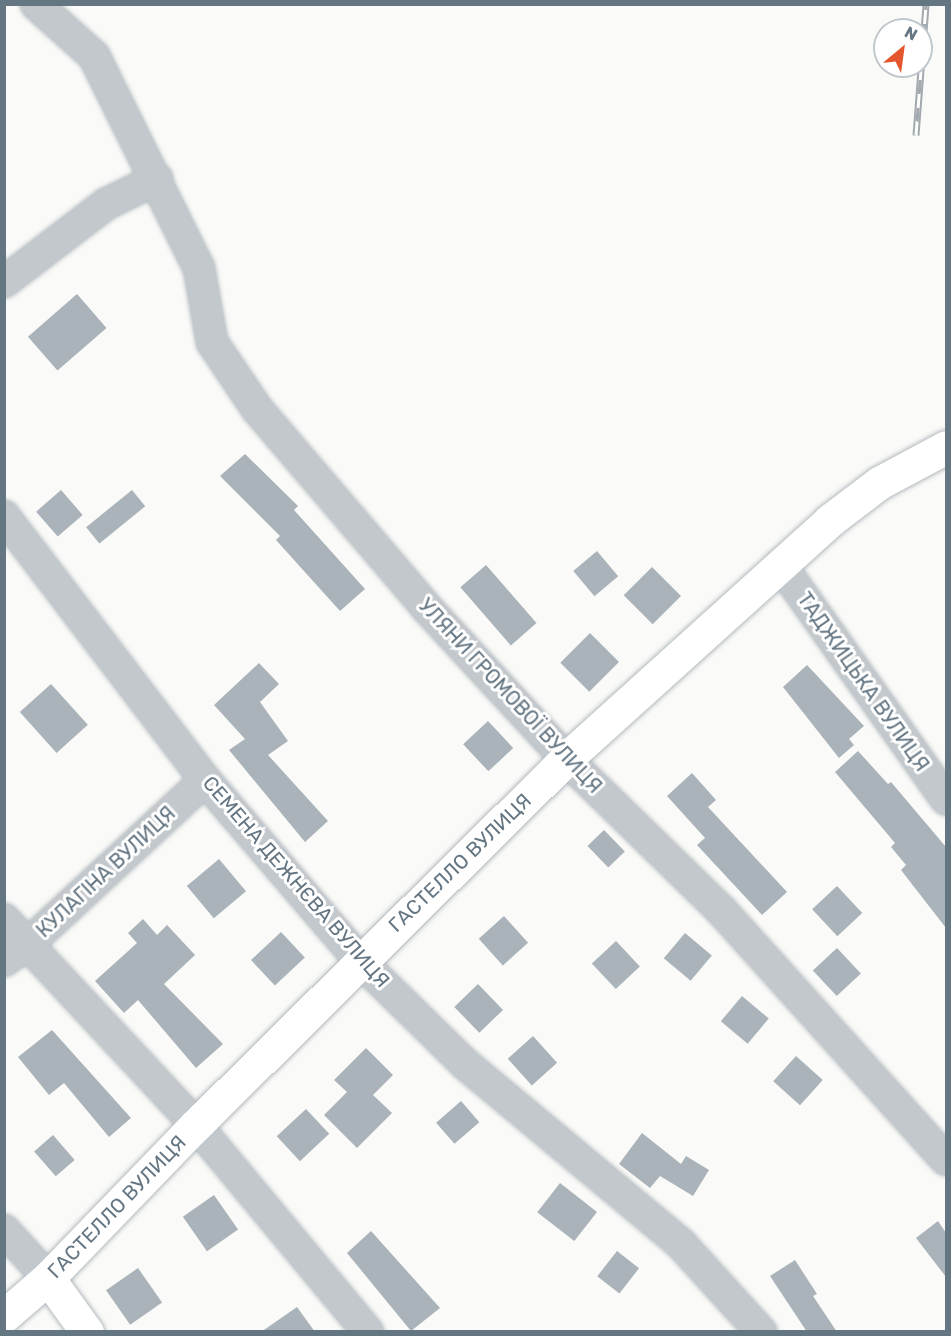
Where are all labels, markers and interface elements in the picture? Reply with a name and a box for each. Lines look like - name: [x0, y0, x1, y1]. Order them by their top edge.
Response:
- north arrow: [873, 18, 933, 78]
- text: N: [901, 22, 921, 45]
- street label: ТАДЖИЦЬКА ВУЛИЦЯ: [792, 588, 934, 776]
- street label: УЛЯНИ ГРОМОВОЇ ВУЛИЦЯ: [413, 594, 607, 798]
- street label: СЕМЕНА ДЕЖНЄВА ВУЛИЦЯ: [198, 771, 394, 993]
- street label: ГАСТЕЛЛО ВУЛИЦЯ: [384, 789, 536, 937]
- street label: КУЛАГІНА ВУЛИЦЯ: [32, 801, 180, 943]
- street label: ГАСТЕЛЛО ВУЛИЦЯ: [43, 1131, 191, 1283]

